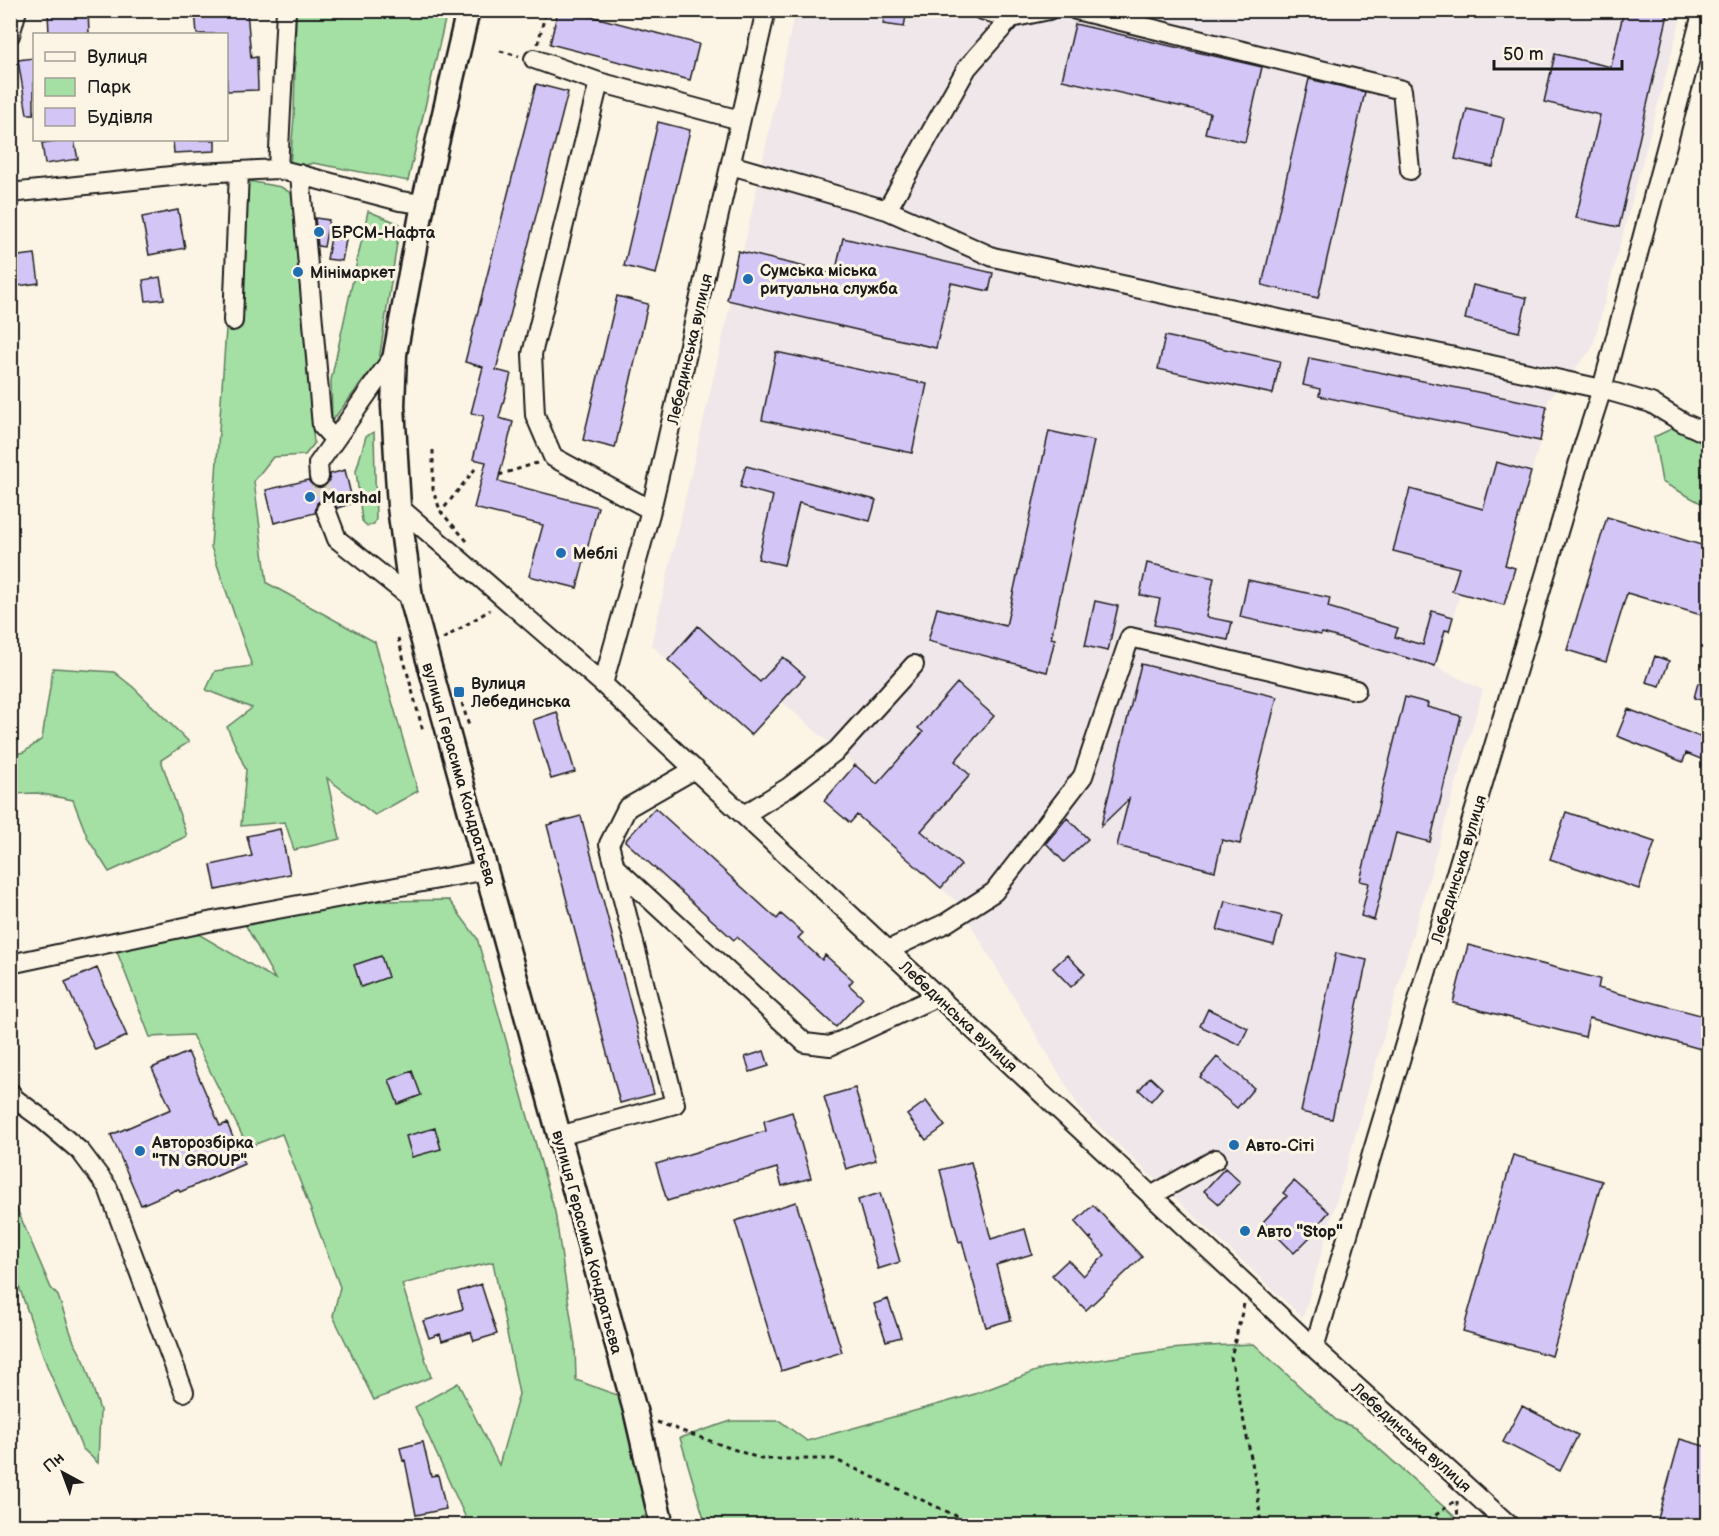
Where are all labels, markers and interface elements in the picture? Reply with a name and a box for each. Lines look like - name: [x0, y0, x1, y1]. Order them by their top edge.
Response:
- legend: [33, 33, 228, 141]
- scale bar: [1494, 33, 1622, 71]
- text: 50 m: [1503, 44, 1544, 65]
- text: Вулиця: [87, 47, 148, 68]
- text: Парк: [87, 77, 131, 98]
- text: Будівля: [87, 107, 153, 128]
- place label: БРСМ-Нафта: [331, 224, 436, 243]
- marker: БРСМ-Нафта: [312, 225, 326, 239]
- place label: Сумська міська ритуальна служба: [760, 262, 898, 299]
- place label: Мінімаркет: [310, 264, 396, 283]
- marker: Мінімаркет: [291, 265, 305, 279]
- street label: Лебединська вулиця: [664, 272, 717, 428]
- marker: Сумська міська ритуальна служба: [741, 272, 755, 286]
- place label: Marshal: [322, 489, 381, 508]
- marker: Marshal: [303, 490, 317, 504]
- place label: Меблі: [573, 545, 618, 564]
- marker: Меблі: [554, 546, 568, 560]
- street label: вулиця Герасима Кондратьєва: [418, 661, 500, 889]
- place label: Вулиця Лебединська: [470, 675, 571, 712]
- marker: Вулиця Лебединська: [452, 685, 466, 699]
- street label: Лебединська вулиця: [1427, 793, 1491, 947]
- street label: Лебединська вулиця: [894, 957, 1021, 1077]
- street label: вулиця Герасима Кондратьєва: [547, 1128, 626, 1357]
- place label: Авторозбірка "TN GROUP": [151, 1134, 254, 1171]
- place label: Авто-Сіті: [1245, 1137, 1314, 1156]
- marker: Авто-Сіті: [1227, 1138, 1241, 1152]
- marker: Авторозбірка "TN GROUP": [133, 1144, 147, 1158]
- place label: Авто "Stop": [1256, 1223, 1343, 1242]
- marker: Авто "Stop": [1238, 1224, 1252, 1238]
- street label: Лебединська вулиця: [1347, 1379, 1475, 1497]
- north arrow: [33, 1443, 93, 1503]
- text: Пн: [40, 1449, 68, 1477]

